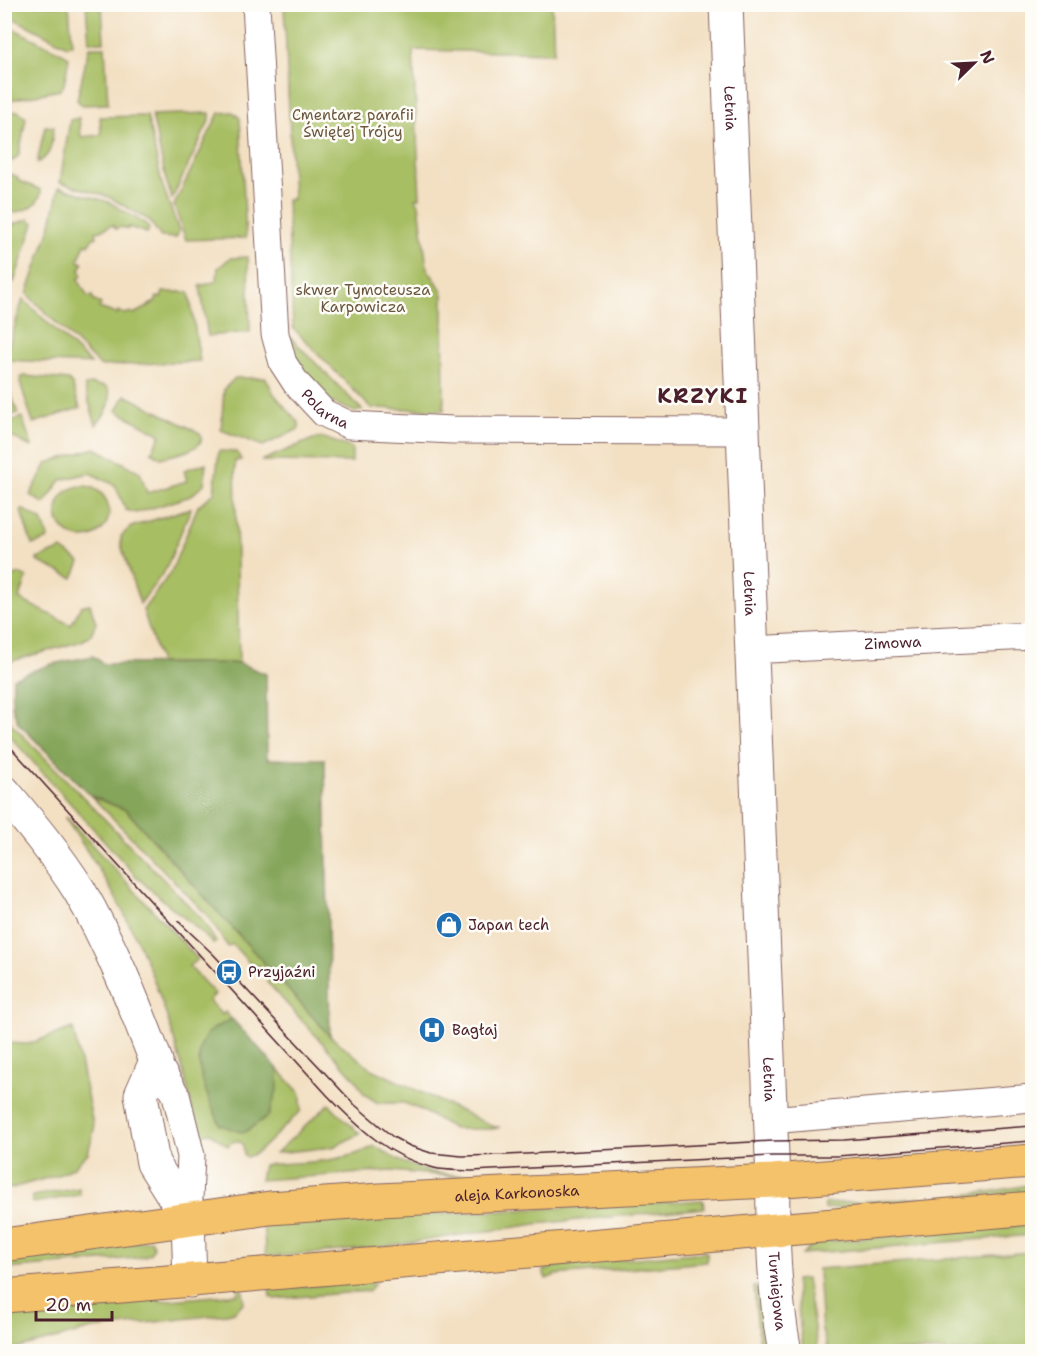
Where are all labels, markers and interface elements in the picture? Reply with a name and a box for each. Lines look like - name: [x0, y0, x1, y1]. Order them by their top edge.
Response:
- north arrow: [944, 33, 1004, 93]
- text: N: [975, 47, 999, 67]
- street label: Letnia: [719, 85, 741, 131]
- park label: Cmentarz parafii Świętej Trójcy: [292, 105, 414, 142]
- park label: skwer Tymoteusza Karpowicza: [295, 280, 431, 317]
- district label: KRZYKI: [657, 382, 749, 410]
- street label: Polarna: [297, 385, 353, 434]
- street label: Letnia: [739, 571, 760, 617]
- street label: Zimowa: [864, 632, 922, 654]
- shop icon: Japan tech: [434, 910, 464, 940]
- place label: Japan tech: [468, 915, 549, 935]
- bus stop icon: Przyjaźni: [214, 957, 244, 987]
- place label: Przyjaźni: [248, 962, 316, 982]
- hospital icon: Bagłaj: [417, 1015, 447, 1045]
- place label: Bagłaj: [452, 1020, 497, 1040]
- street label: Letnia: [758, 1056, 780, 1103]
- street label: aleja Karkonoska: [454, 1180, 581, 1206]
- street label: Turniejowa: [764, 1251, 791, 1332]
- scale bar: [36, 1284, 112, 1322]
- text: 20 m: [45, 1293, 91, 1317]

